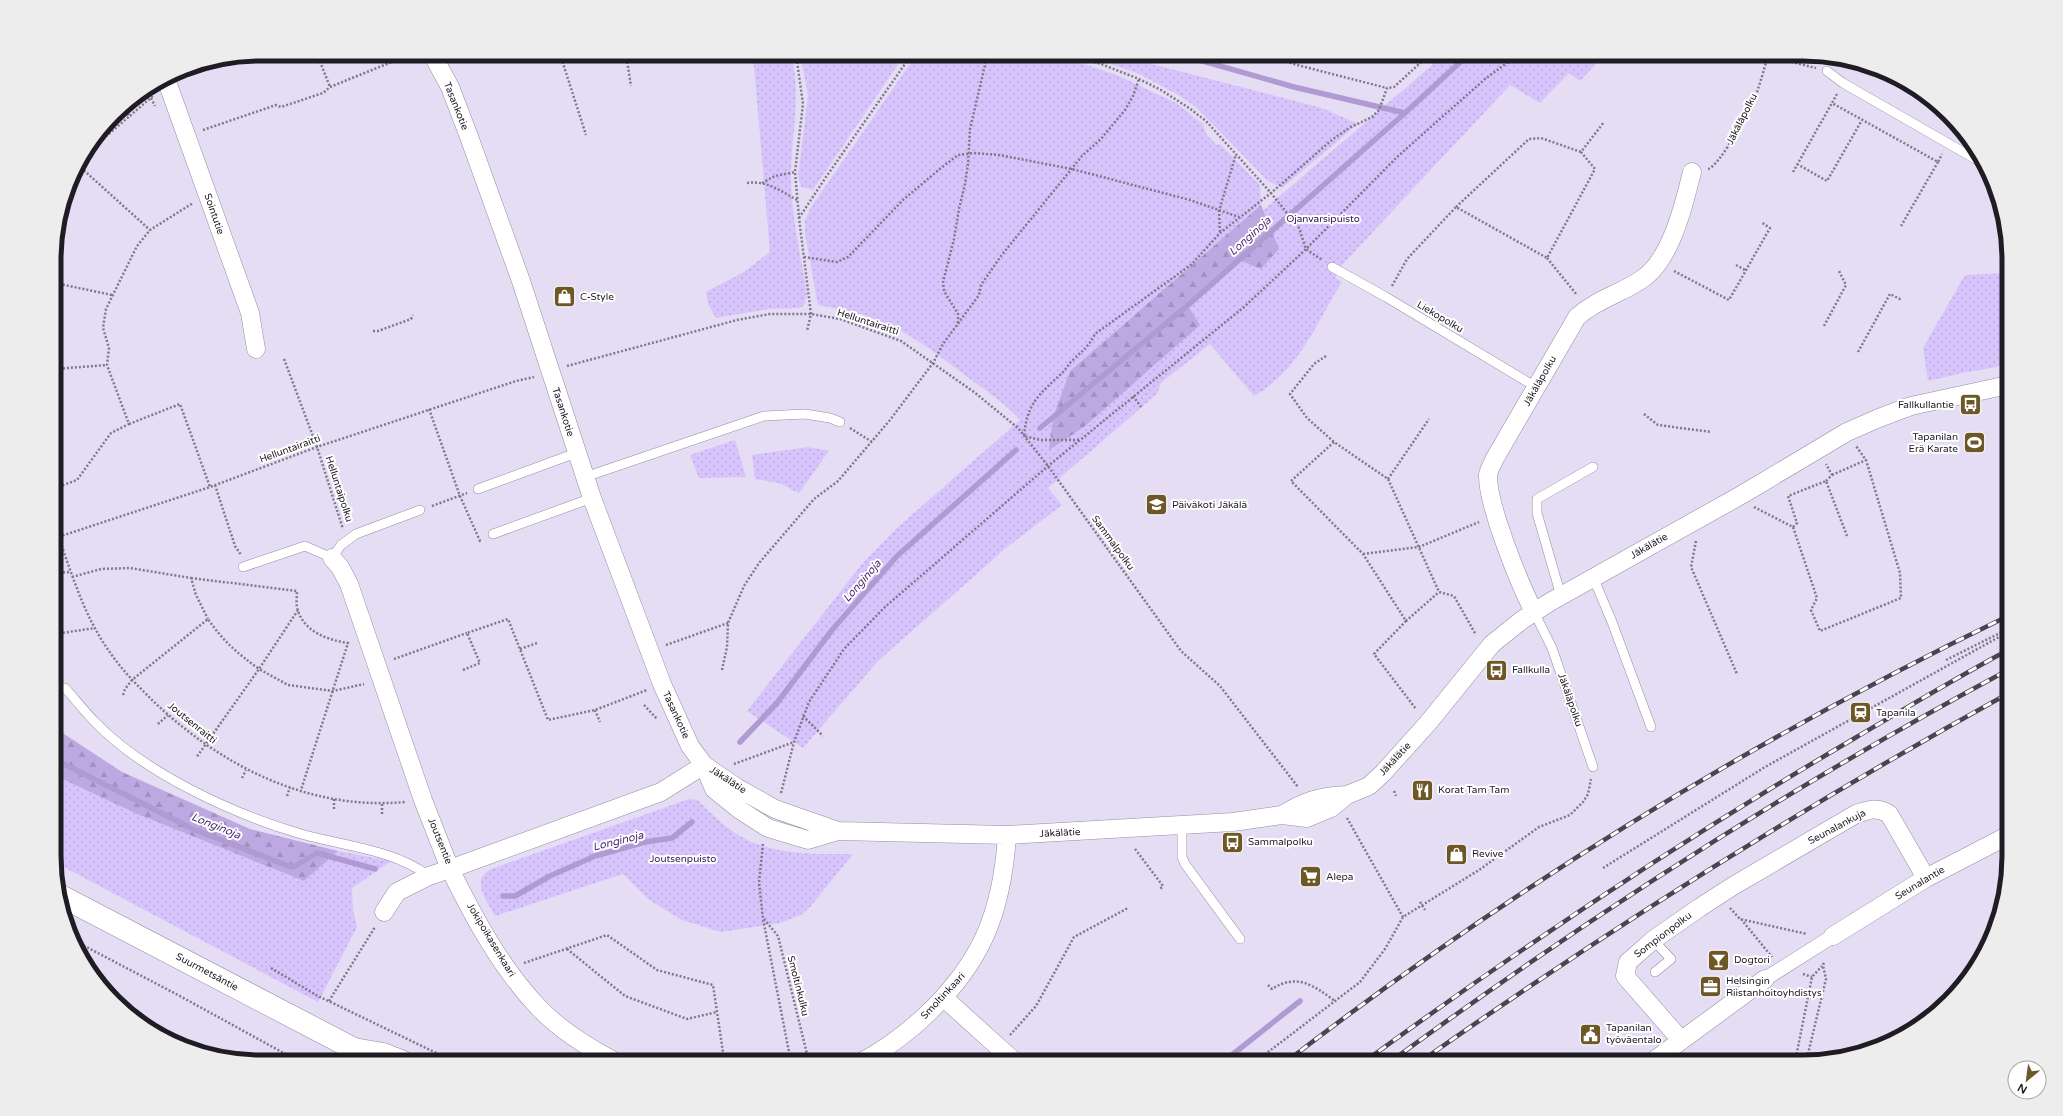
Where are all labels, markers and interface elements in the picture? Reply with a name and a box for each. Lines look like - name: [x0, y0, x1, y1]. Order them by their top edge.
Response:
- street label: Tasankotie: [441, 80, 471, 132]
- street label: Jäkäläpolku: [1724, 91, 1760, 147]
- street label: Sointutie: [201, 192, 227, 236]
- water label: Longinoja: [1226, 213, 1274, 258]
- park label: Ojanvarsipuisto: [1286, 213, 1360, 225]
- shop icon: C-Style: [551, 284, 577, 310]
- place label: C-Style: [580, 291, 614, 303]
- street label: Liekopolku: [1415, 299, 1465, 335]
- street label: Helluntairaitti: [836, 306, 900, 338]
- street label: Jäkäläpolku: [1521, 354, 1559, 408]
- street label: Tasankotie: [549, 386, 577, 438]
- bus stop icon: Fallkullantie: [1957, 392, 1983, 418]
- place label: Fallkullantie: [1898, 399, 1954, 411]
- sports icon: Tapanilan Erä Karate: [1961, 430, 1987, 456]
- place label: Tapanilan Erä Karate: [1909, 431, 1958, 455]
- street label: Helluntairaitti: [258, 432, 322, 466]
- street label: Helluntaipolku: [323, 455, 355, 523]
- school or university icon: Päiväkoti Jäkälä: [1144, 492, 1170, 518]
- place label: Päiväkoti Jäkälä: [1172, 499, 1247, 511]
- street label: Sammalpolku: [1089, 513, 1137, 573]
- street label: Jäkälätie: [1628, 530, 1670, 562]
- water label: Longinoja: [840, 557, 884, 605]
- bus stop icon: Fallkulla: [1484, 657, 1510, 683]
- place label: Fallkulla: [1512, 664, 1550, 676]
- street label: Jäkäläpolku: [1555, 672, 1585, 728]
- street label: Tasankotie: [660, 689, 692, 741]
- street label: Joutsenraitti: [165, 700, 219, 746]
- station icon: Tapanila: [1847, 700, 1873, 726]
- place label: Tapanila: [1876, 707, 1916, 719]
- street label: Jäkälätie: [1377, 740, 1414, 778]
- street label: Jäkälätie: [707, 764, 749, 796]
- restaurant icon: Korat Tam Tam: [1409, 777, 1435, 803]
- place label: Korat Tam Tam: [1438, 784, 1509, 796]
- street label: Seunalankuja: [1806, 807, 1868, 847]
- water label: Longinoja: [190, 810, 243, 842]
- street label: Joutsentie: [425, 816, 455, 866]
- street label: Jäkälätie: [1039, 826, 1081, 840]
- water label: Longinoja: [591, 828, 645, 854]
- bus stop icon: Sammalpolku: [1220, 829, 1246, 855]
- place label: Sammalpolku: [1248, 836, 1313, 848]
- shop icon: Revive: [1444, 841, 1470, 867]
- place label: Revive: [1472, 848, 1504, 860]
- park label: Joutsenpuisto: [650, 853, 716, 865]
- street label: Seunalantie: [1893, 863, 1947, 902]
- supermarket icon: Alepa: [1298, 864, 1324, 890]
- place label: Alepa: [1326, 871, 1353, 883]
- street label: Jokipoikasenkaari: [464, 901, 518, 979]
- street label: Sompionpolku: [1632, 910, 1694, 960]
- bar icon: Dogtori: [1705, 947, 1731, 973]
- street label: Suurmetsäntie: [174, 950, 241, 994]
- place label: Dogtori: [1734, 954, 1770, 966]
- street label: Smoltinkulku: [785, 955, 811, 1017]
- street label: Smoltinkaari: [918, 970, 968, 1022]
- office icon: Helsingin Riistanhoitoyhdistys: [1698, 974, 1724, 1000]
- place label: Helsingin Riistanhoitoyhdistys: [1726, 975, 1822, 999]
- public building icon: Tapanilan työväentalo: [1578, 1021, 1604, 1047]
- place label: Tapanilan työväentalo: [1606, 1022, 1662, 1046]
- north arrow: [2007, 1060, 2047, 1100]
- text: N: [2015, 1080, 2029, 1096]

